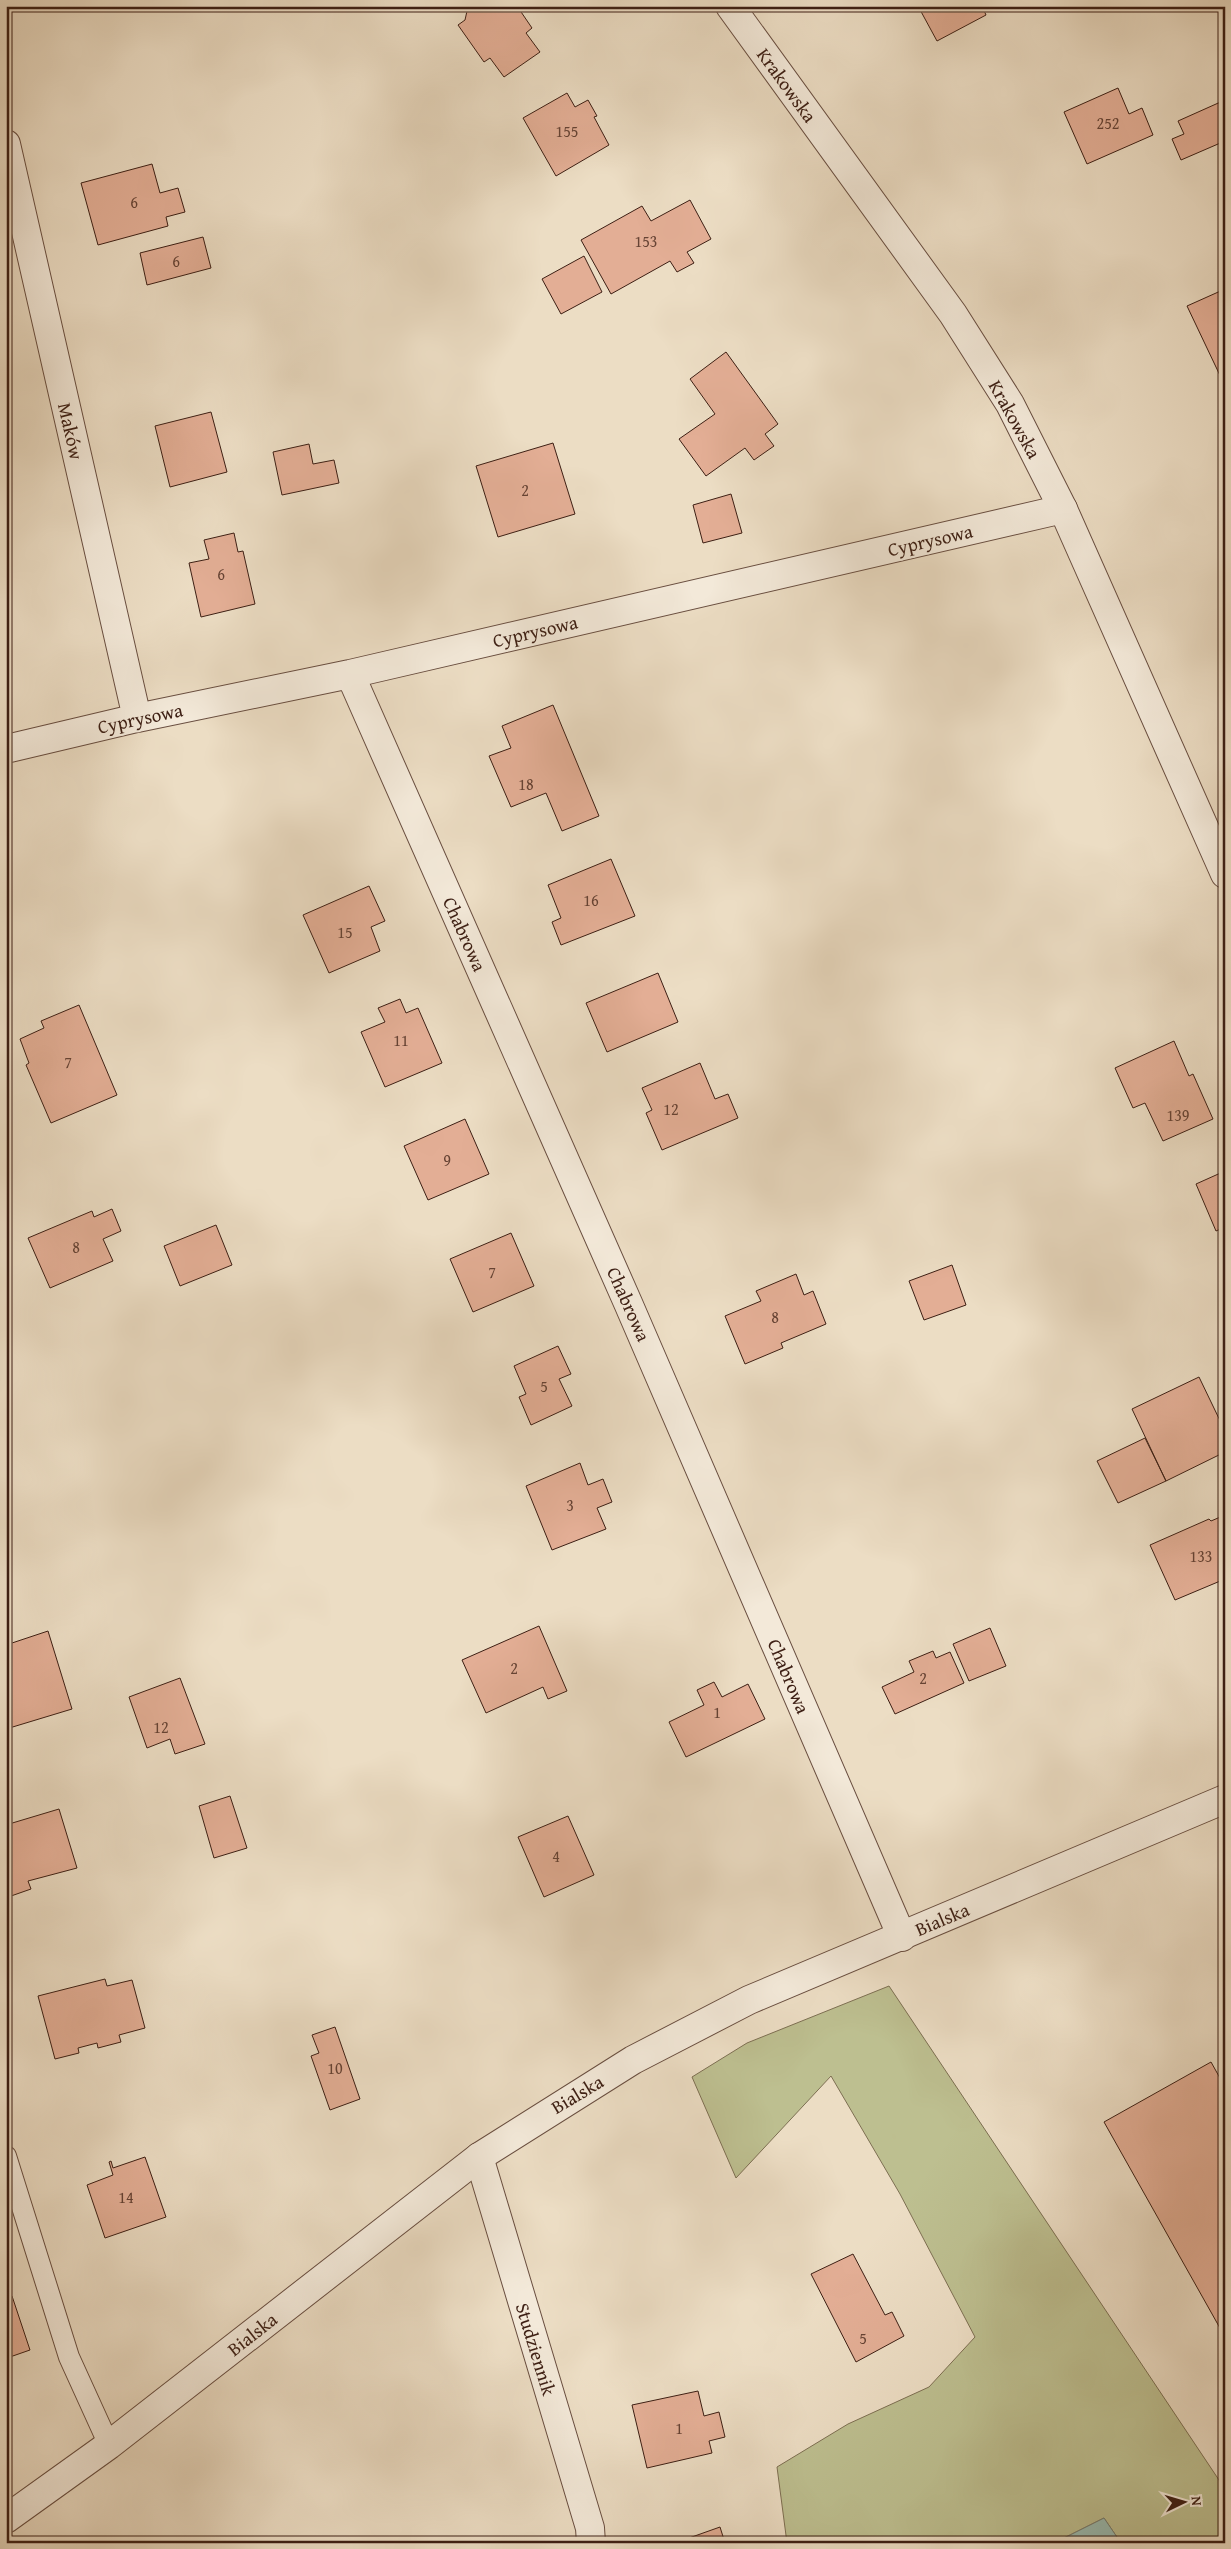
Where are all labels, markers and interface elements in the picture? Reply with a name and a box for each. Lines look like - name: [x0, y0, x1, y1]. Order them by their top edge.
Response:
- street label: Krakowska: [750, 42, 824, 128]
- house number: 252: [1096, 111, 1120, 135]
- house number: 155: [555, 119, 579, 143]
- house number: 6: [130, 190, 138, 214]
- house number: 153: [634, 229, 658, 253]
- house number: 6: [172, 249, 180, 273]
- street label: Krakowska: [982, 375, 1048, 463]
- street label: Maków: [51, 400, 91, 463]
- house number: 2: [521, 478, 529, 502]
- street label: Cyprysowa: [885, 517, 975, 563]
- house number: 6: [217, 562, 225, 586]
- street label: Cyprysowa: [490, 608, 580, 654]
- street label: Cyprysowa: [95, 695, 185, 741]
- house number: 18: [518, 772, 534, 796]
- house number: 16: [583, 888, 599, 912]
- street label: Chabrowa: [436, 892, 494, 976]
- house number: 15: [337, 920, 353, 944]
- house number: 11: [393, 1028, 409, 1052]
- house number: 7: [64, 1050, 72, 1074]
- house number: 12: [663, 1097, 679, 1121]
- house number: 139: [1166, 1103, 1190, 1127]
- house number: 9: [443, 1148, 451, 1172]
- house number: 8: [72, 1235, 80, 1259]
- house number: 7: [488, 1260, 496, 1284]
- street label: Chabrowa: [600, 1262, 658, 1346]
- house number: 8: [771, 1305, 779, 1329]
- house number: 5: [540, 1374, 548, 1398]
- house number: 3: [566, 1493, 574, 1517]
- house number: 133: [1189, 1544, 1213, 1568]
- street label: Chabrowa: [761, 1634, 817, 1718]
- house number: 2: [510, 1656, 518, 1680]
- house number: 2: [919, 1666, 927, 1690]
- house number: 1: [713, 1700, 721, 1724]
- house number: 12: [153, 1715, 169, 1739]
- house number: 4: [552, 1844, 560, 1868]
- street label: Bialska: [910, 1895, 974, 1943]
- house number: 10: [327, 2056, 343, 2080]
- street label: Bialska: [546, 2067, 608, 2121]
- house number: 14: [118, 2185, 134, 2209]
- street label: Studziennik: [509, 2299, 563, 2399]
- street label: Bialska: [221, 2306, 283, 2362]
- house number: 5: [859, 2326, 867, 2350]
- house number: 1: [675, 2416, 683, 2440]
- north arrow: [1158, 2476, 1208, 2526]
- text: N: [1187, 2495, 1207, 2507]

